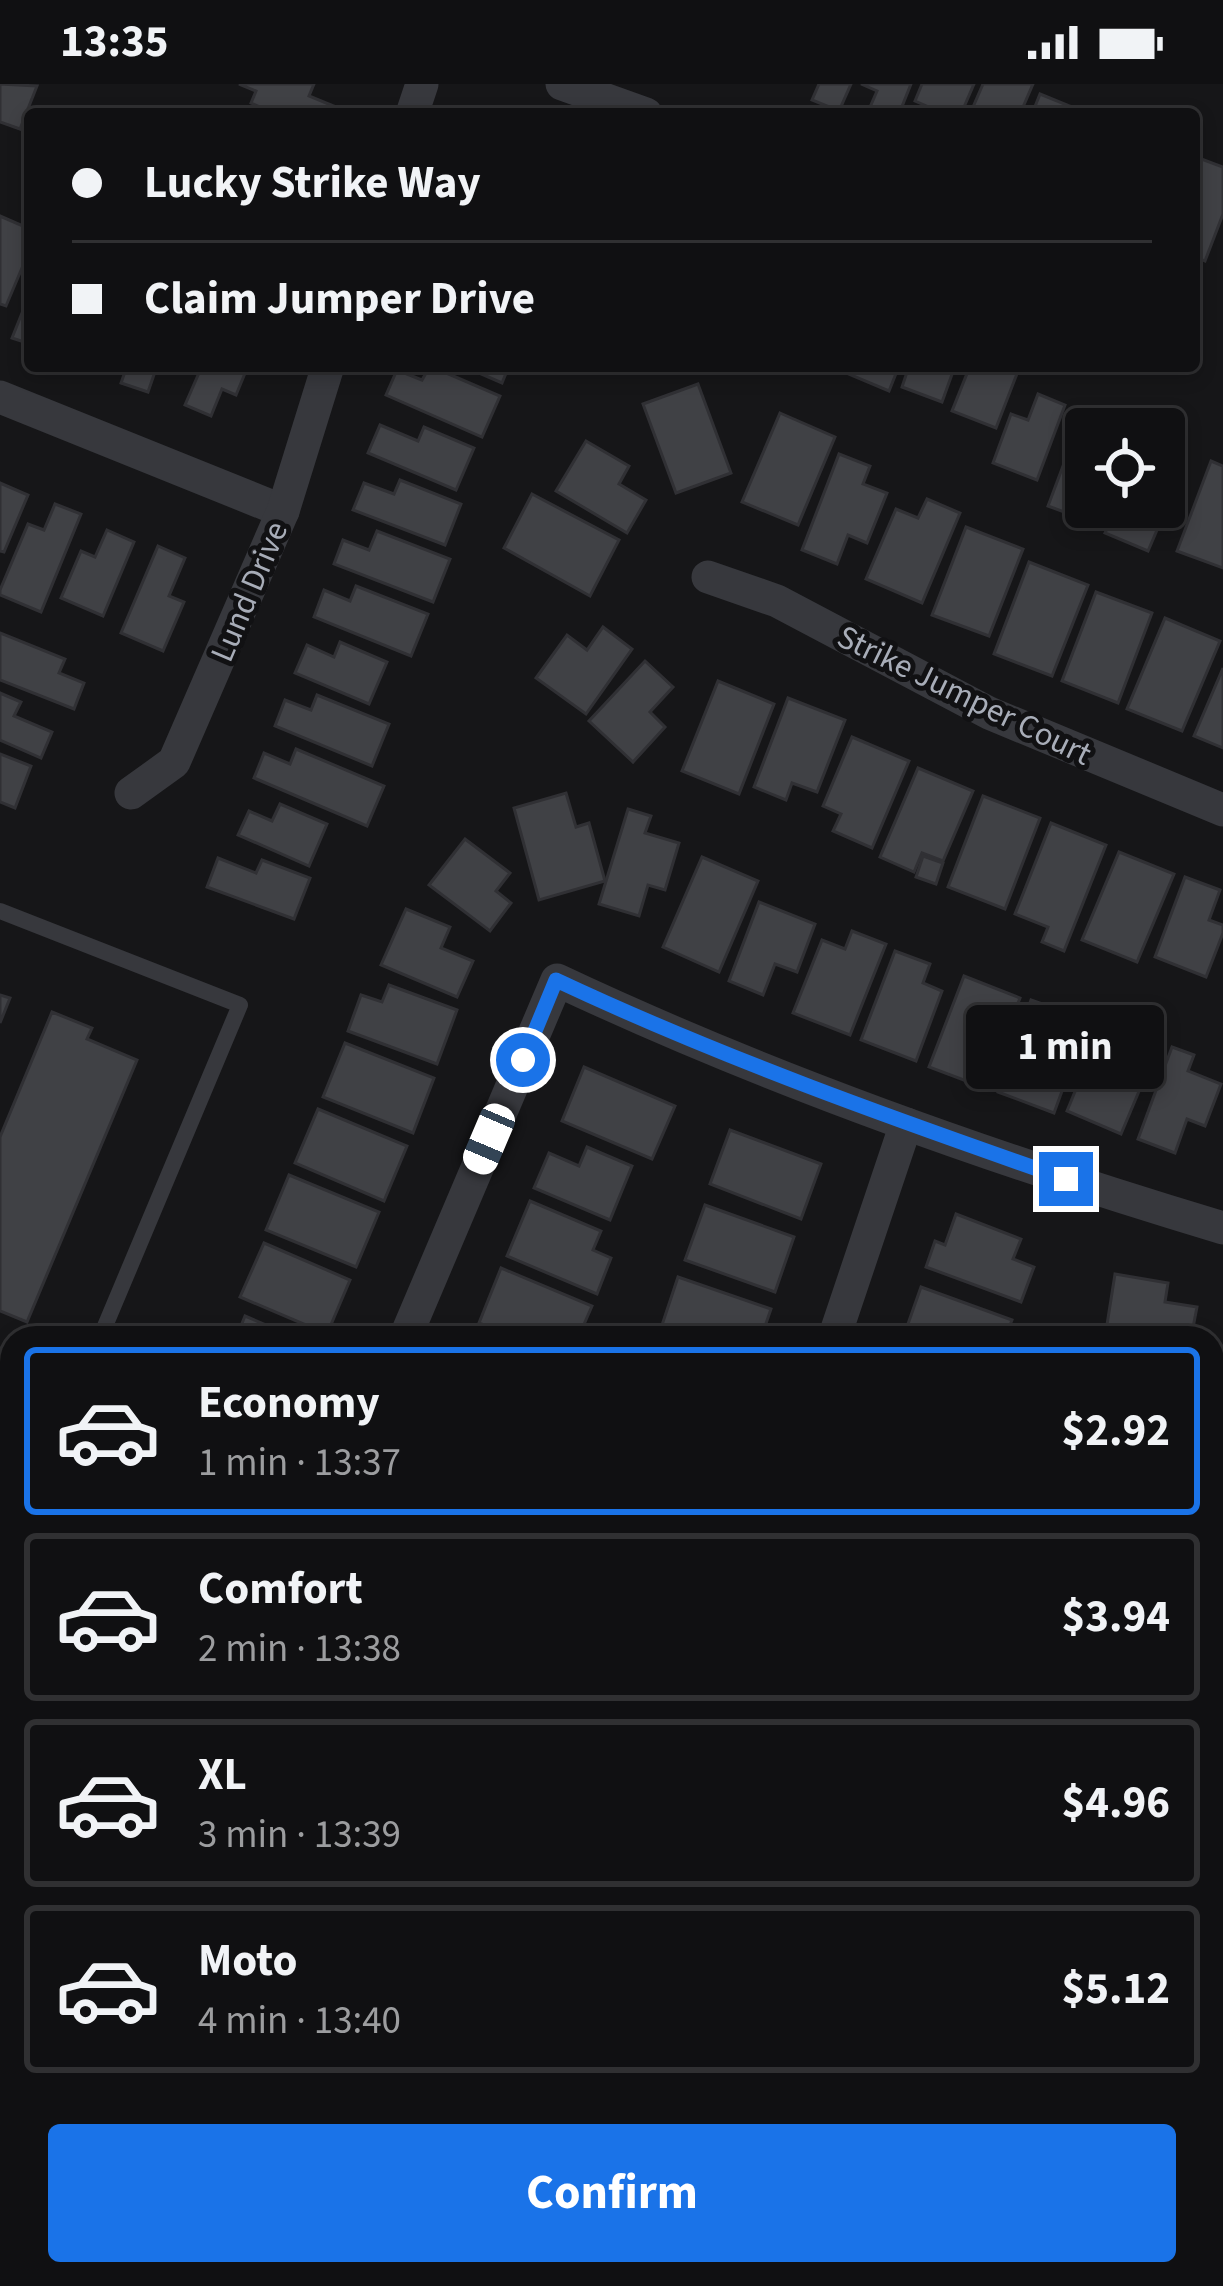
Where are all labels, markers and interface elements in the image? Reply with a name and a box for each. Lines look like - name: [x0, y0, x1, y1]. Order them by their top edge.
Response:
- text: 13:35: [60, 10, 169, 74]
- text: Lucky Strike Way: [144, 151, 481, 215]
- text: Claim Jumper Drive: [144, 267, 535, 331]
- map controls: [1065, 408, 1185, 528]
- button: locate: [1065, 408, 1185, 528]
- street label: Lund Drive: [199, 514, 300, 669]
- street label: Strike Jumper Court: [829, 613, 1099, 777]
- callout: 1 min: [967, 1005, 1165, 1089]
- text: 1 min: [1018, 1019, 1112, 1075]
- route start: [496, 1033, 550, 1087]
- car: [458, 1099, 520, 1179]
- route end: [1039, 1152, 1093, 1206]
- text: Economy: [198, 1371, 380, 1435]
- icon: car: [54, 1377, 162, 1485]
- text: $2.92: [1061, 1399, 1170, 1463]
- text: 1 min · 13:37: [198, 1435, 401, 1491]
- text: Comfort: [198, 1557, 363, 1621]
- icon: car: [54, 1563, 162, 1671]
- text: $3.94: [1061, 1585, 1170, 1649]
- text: 2 min · 13:38: [198, 1621, 401, 1677]
- text: XL: [198, 1743, 247, 1807]
- icon: car: [54, 1749, 162, 1857]
- text: $4.96: [1061, 1771, 1170, 1835]
- text: 3 min · 13:39: [198, 1807, 401, 1863]
- text: Moto: [198, 1929, 297, 1993]
- icon: car: [54, 1935, 162, 2043]
- text: $5.12: [1061, 1957, 1170, 2021]
- text: 4 min · 13:40: [198, 1993, 401, 2049]
- button: Confirm: [48, 2124, 1176, 2262]

